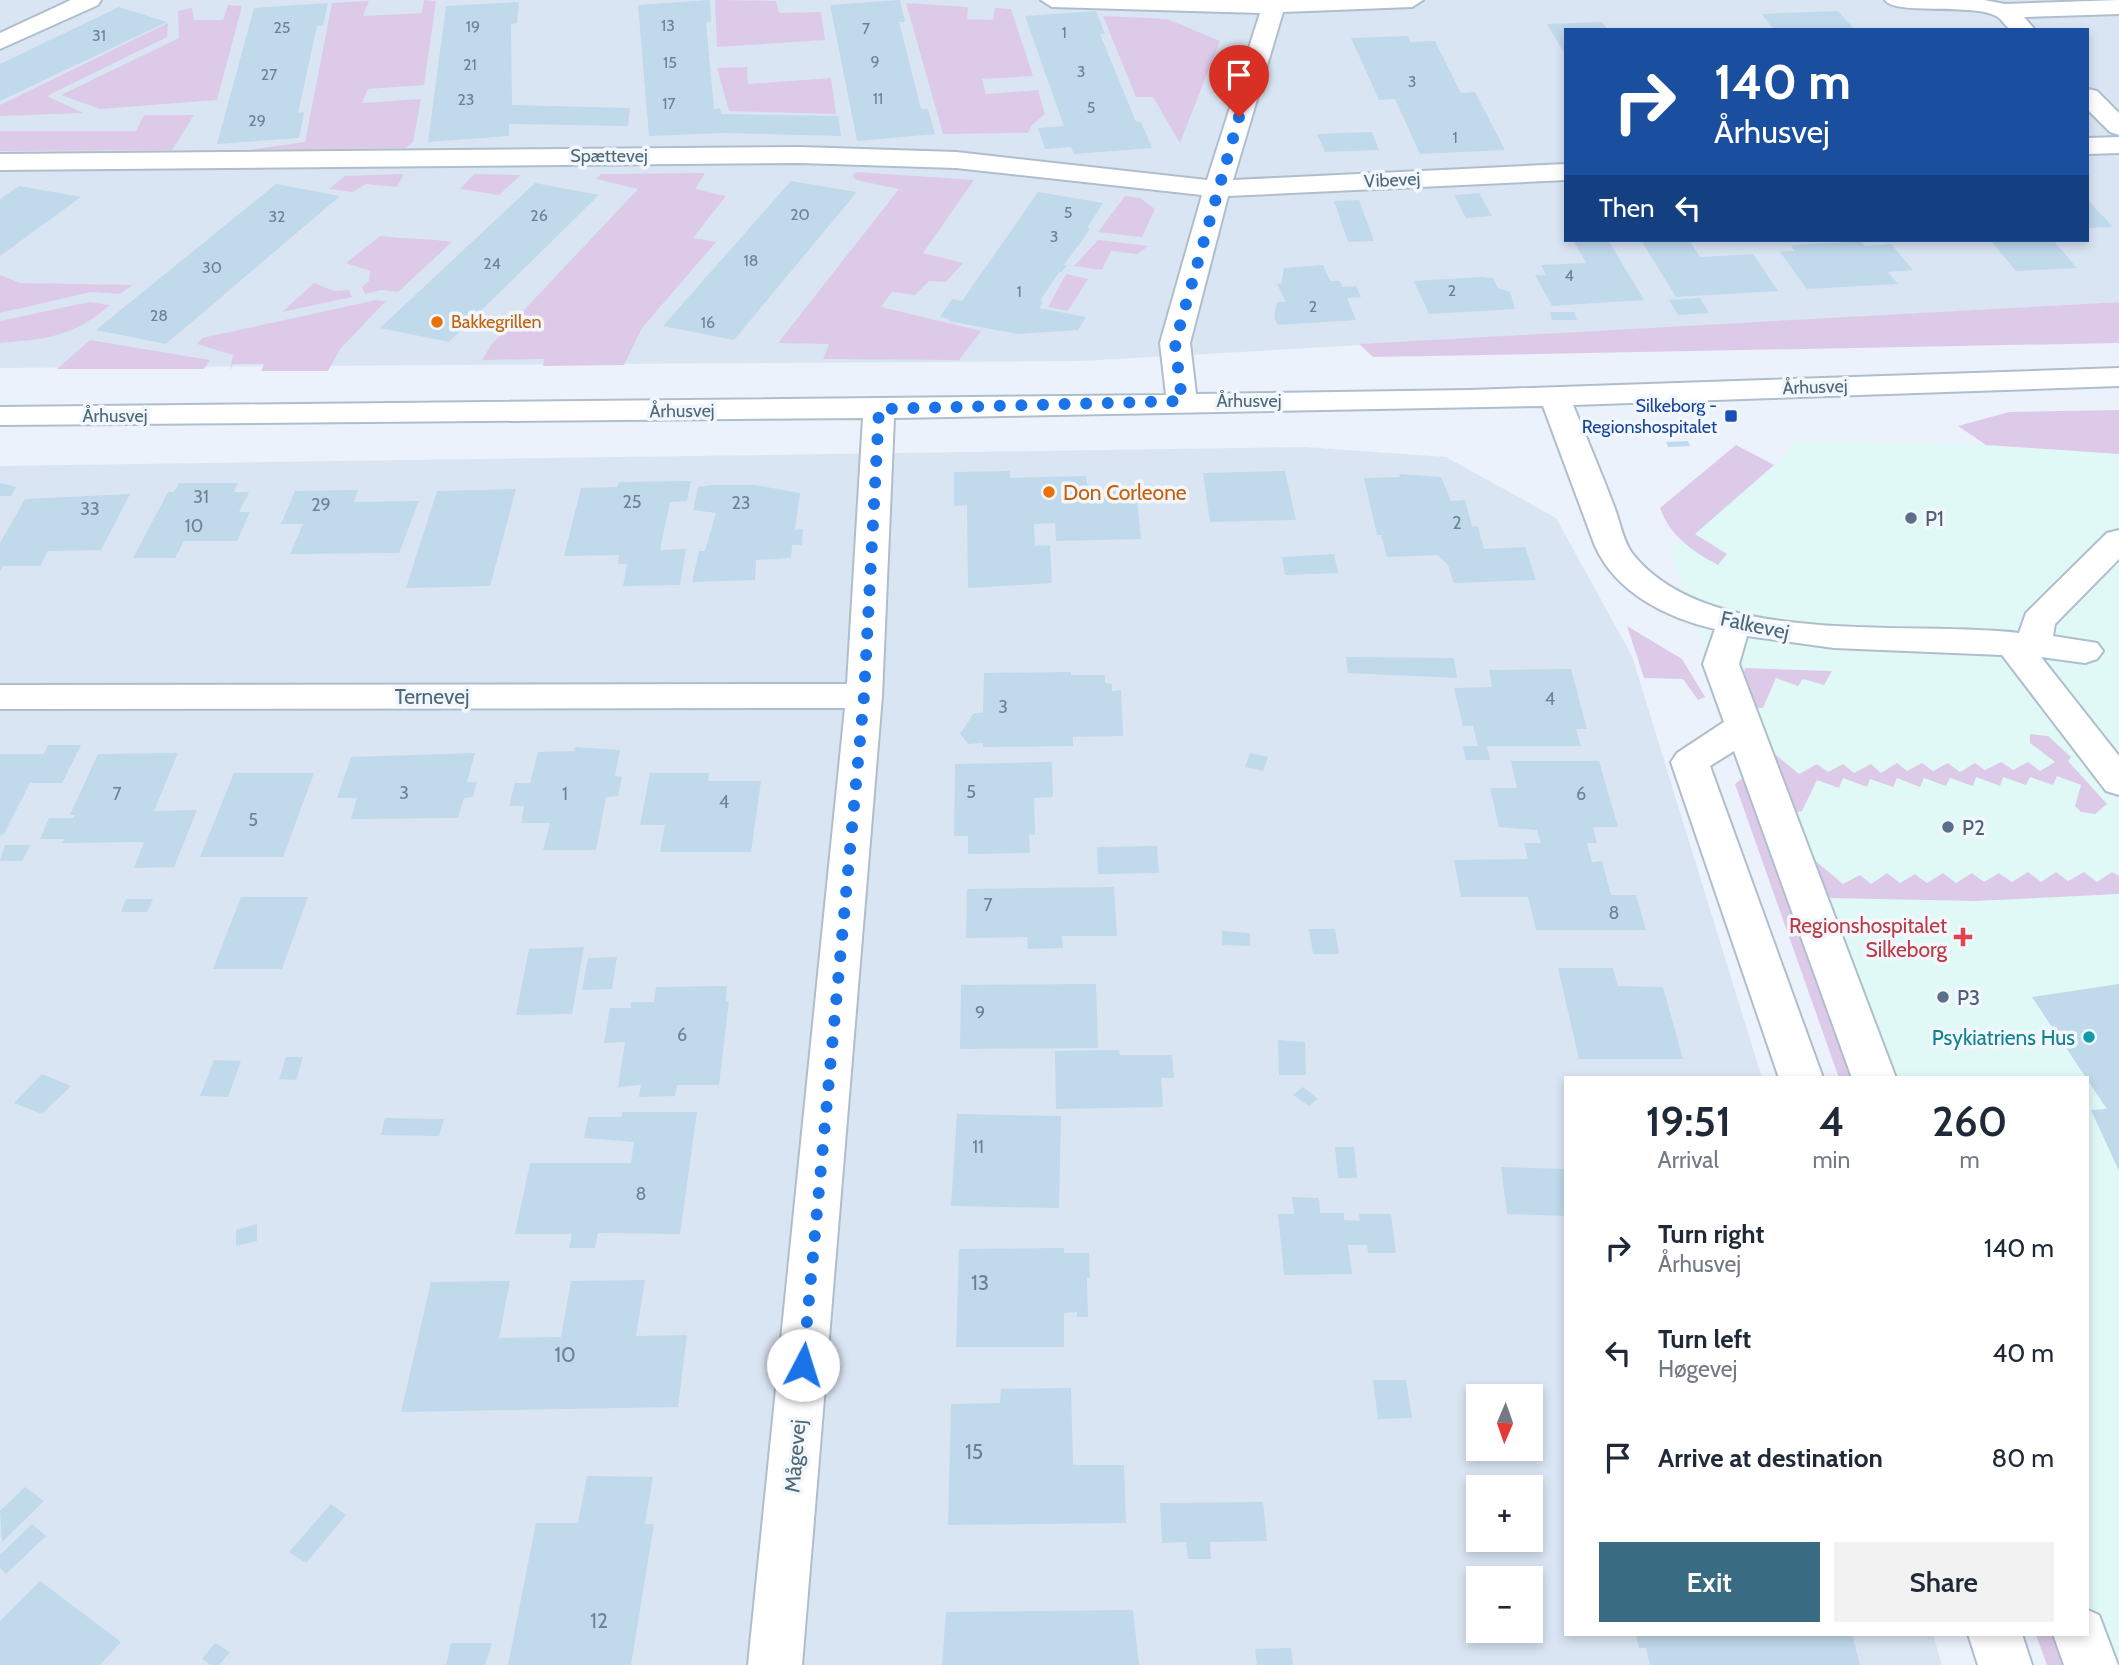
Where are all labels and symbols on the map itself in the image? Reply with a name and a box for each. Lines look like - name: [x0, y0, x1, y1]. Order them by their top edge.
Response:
- house number: 13: [661, 16, 675, 35]
- house number: 19: [466, 17, 480, 36]
- house number: 25: [273, 18, 291, 37]
- house number: 7: [862, 19, 870, 38]
- house number: 1: [1061, 23, 1067, 42]
- house number: 31: [92, 26, 106, 45]
- pin: [1209, 45, 1269, 117]
- house number: 9: [870, 52, 880, 71]
- house number: 15: [663, 53, 677, 72]
- house number: 21: [463, 55, 477, 74]
- house number: 3: [1077, 62, 1085, 81]
- house number: 27: [261, 65, 277, 84]
- house number: 3: [1408, 72, 1416, 91]
- house number: 11: [873, 89, 883, 108]
- house number: 23: [457, 90, 475, 109]
- house number: 17: [662, 94, 676, 113]
- house number: 5: [1087, 98, 1095, 117]
- house number: 29: [248, 111, 266, 130]
- house number: 1: [1452, 128, 1458, 147]
- street label: Spættevej: [570, 145, 648, 167]
- street label: Vibevej: [1363, 168, 1421, 192]
- house number: 5: [1064, 203, 1072, 222]
- house number: 20: [790, 205, 810, 224]
- house number: 26: [530, 206, 548, 225]
- house number: 32: [268, 207, 286, 226]
- house number: 3: [1050, 227, 1058, 246]
- house number: 18: [744, 251, 758, 270]
- house number: 24: [483, 254, 501, 273]
- house number: 30: [202, 258, 222, 277]
- house number: 4: [1564, 266, 1574, 285]
- house number: 2: [1448, 281, 1456, 300]
- house number: 1: [1016, 282, 1022, 301]
- house number: 2: [1309, 297, 1317, 316]
- house number: 28: [150, 306, 168, 325]
- place label: Bakkegrillen: [451, 311, 542, 333]
- house number: 16: [701, 313, 715, 332]
- marker: Bakkegrillen: [429, 314, 445, 330]
- street label: Århusvej: [1782, 375, 1848, 399]
- street label: Århusvej: [1216, 390, 1282, 412]
- place label: Silkeborg - Regionshospitalet: [1582, 395, 1717, 438]
- street label: Århusvej: [649, 399, 715, 423]
- street label: Århusvej: [82, 405, 148, 427]
- marker: Silkeborg - Regionshospitalet: [1723, 408, 1739, 424]
- place label: Don Corleone: [1063, 480, 1187, 505]
- marker: Don Corleone: [1041, 484, 1057, 500]
- house number: 31: [193, 486, 209, 508]
- house number: 25: [622, 491, 642, 513]
- house number: 23: [731, 492, 751, 514]
- house number: 29: [311, 494, 331, 516]
- house number: 33: [80, 498, 100, 520]
- place label: P1: [1925, 506, 1944, 531]
- marker: P1: [1903, 510, 1919, 526]
- house number: 2: [1452, 512, 1462, 534]
- house number: 10: [185, 515, 203, 537]
- street label: Falkevej: [1718, 606, 1792, 645]
- street label: Ternevej: [395, 684, 469, 710]
- house number: 4: [1545, 688, 1555, 710]
- house number: 3: [998, 696, 1008, 718]
- house number: 5: [966, 781, 976, 803]
- house number: 3: [399, 782, 409, 804]
- house number: 7: [112, 783, 122, 805]
- house number: 1: [562, 783, 568, 805]
- house number: 6: [1576, 783, 1586, 805]
- house number: 4: [719, 791, 729, 813]
- house number: 5: [248, 809, 258, 831]
- place label: P2: [1962, 815, 1985, 840]
- marker: P2: [1940, 819, 1956, 835]
- house number: 7: [983, 894, 993, 916]
- house number: 8: [1609, 902, 1619, 924]
- place label: Regionshospitalet Silkeborg: [1789, 913, 1948, 962]
- marker: Regionshospitalet Silkeborg: [1953, 927, 1973, 947]
- place label: P3: [1957, 985, 1980, 1010]
- marker: P3: [1935, 989, 1951, 1005]
- house number: 9: [975, 1002, 985, 1024]
- house number: 6: [677, 1024, 687, 1046]
- place label: Psykiatriens Hus: [1932, 1025, 2075, 1050]
- marker: Psykiatriens Hus: [2081, 1029, 2097, 1045]
- house number: 11: [972, 1136, 984, 1158]
- house number: 8: [636, 1183, 646, 1205]
- house number: 13: [971, 1270, 989, 1295]
- position arrow: [766, 1328, 840, 1402]
- house number: 10: [554, 1342, 576, 1367]
- north arrow: [1466, 1384, 1544, 1461]
- street label: Mågevej: [779, 1418, 812, 1494]
- house number: 15: [965, 1439, 983, 1464]
- house number: 12: [590, 1608, 608, 1633]

